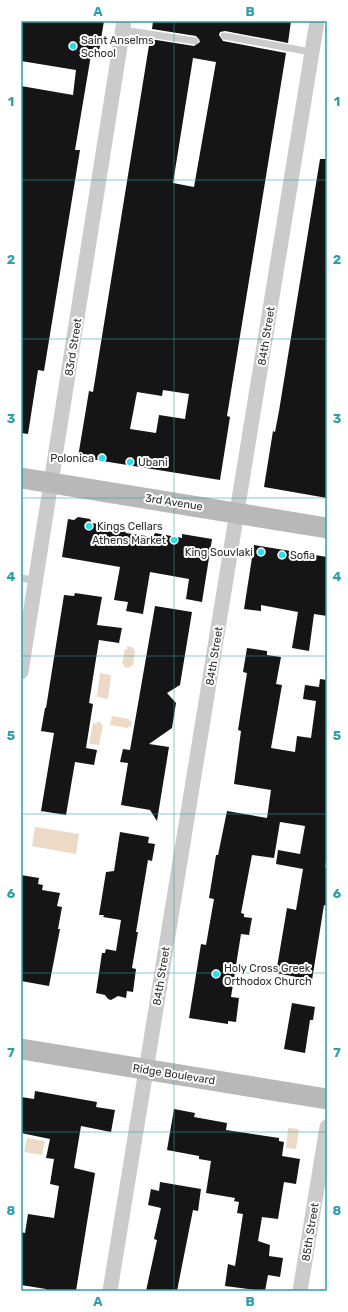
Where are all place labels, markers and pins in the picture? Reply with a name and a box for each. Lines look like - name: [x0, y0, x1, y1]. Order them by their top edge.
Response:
- place label: Saint Anselms School: [81, 34, 154, 60]
- marker: Saint Anselms School: [68, 41, 78, 51]
- place label: Polonica: [50, 452, 94, 465]
- marker: Polonica: [97, 453, 107, 463]
- place label: Ubani: [138, 456, 168, 469]
- marker: Ubani: [125, 457, 135, 467]
- place label: Kings Cellars: [97, 520, 163, 533]
- marker: Kings Cellars: [84, 521, 94, 531]
- place label: Athens Market: [92, 534, 167, 547]
- marker: Athens Market: [169, 535, 179, 545]
- place label: King Souvlaki: [185, 546, 253, 559]
- marker: King Souvlaki: [256, 547, 266, 557]
- place label: Sofia: [290, 549, 315, 562]
- marker: Sofia: [277, 550, 287, 560]
- place label: Holy Cross Greek Orthodox Church: [224, 962, 312, 988]
- marker: Holy Cross Greek Orthodox Church: [211, 969, 221, 979]

